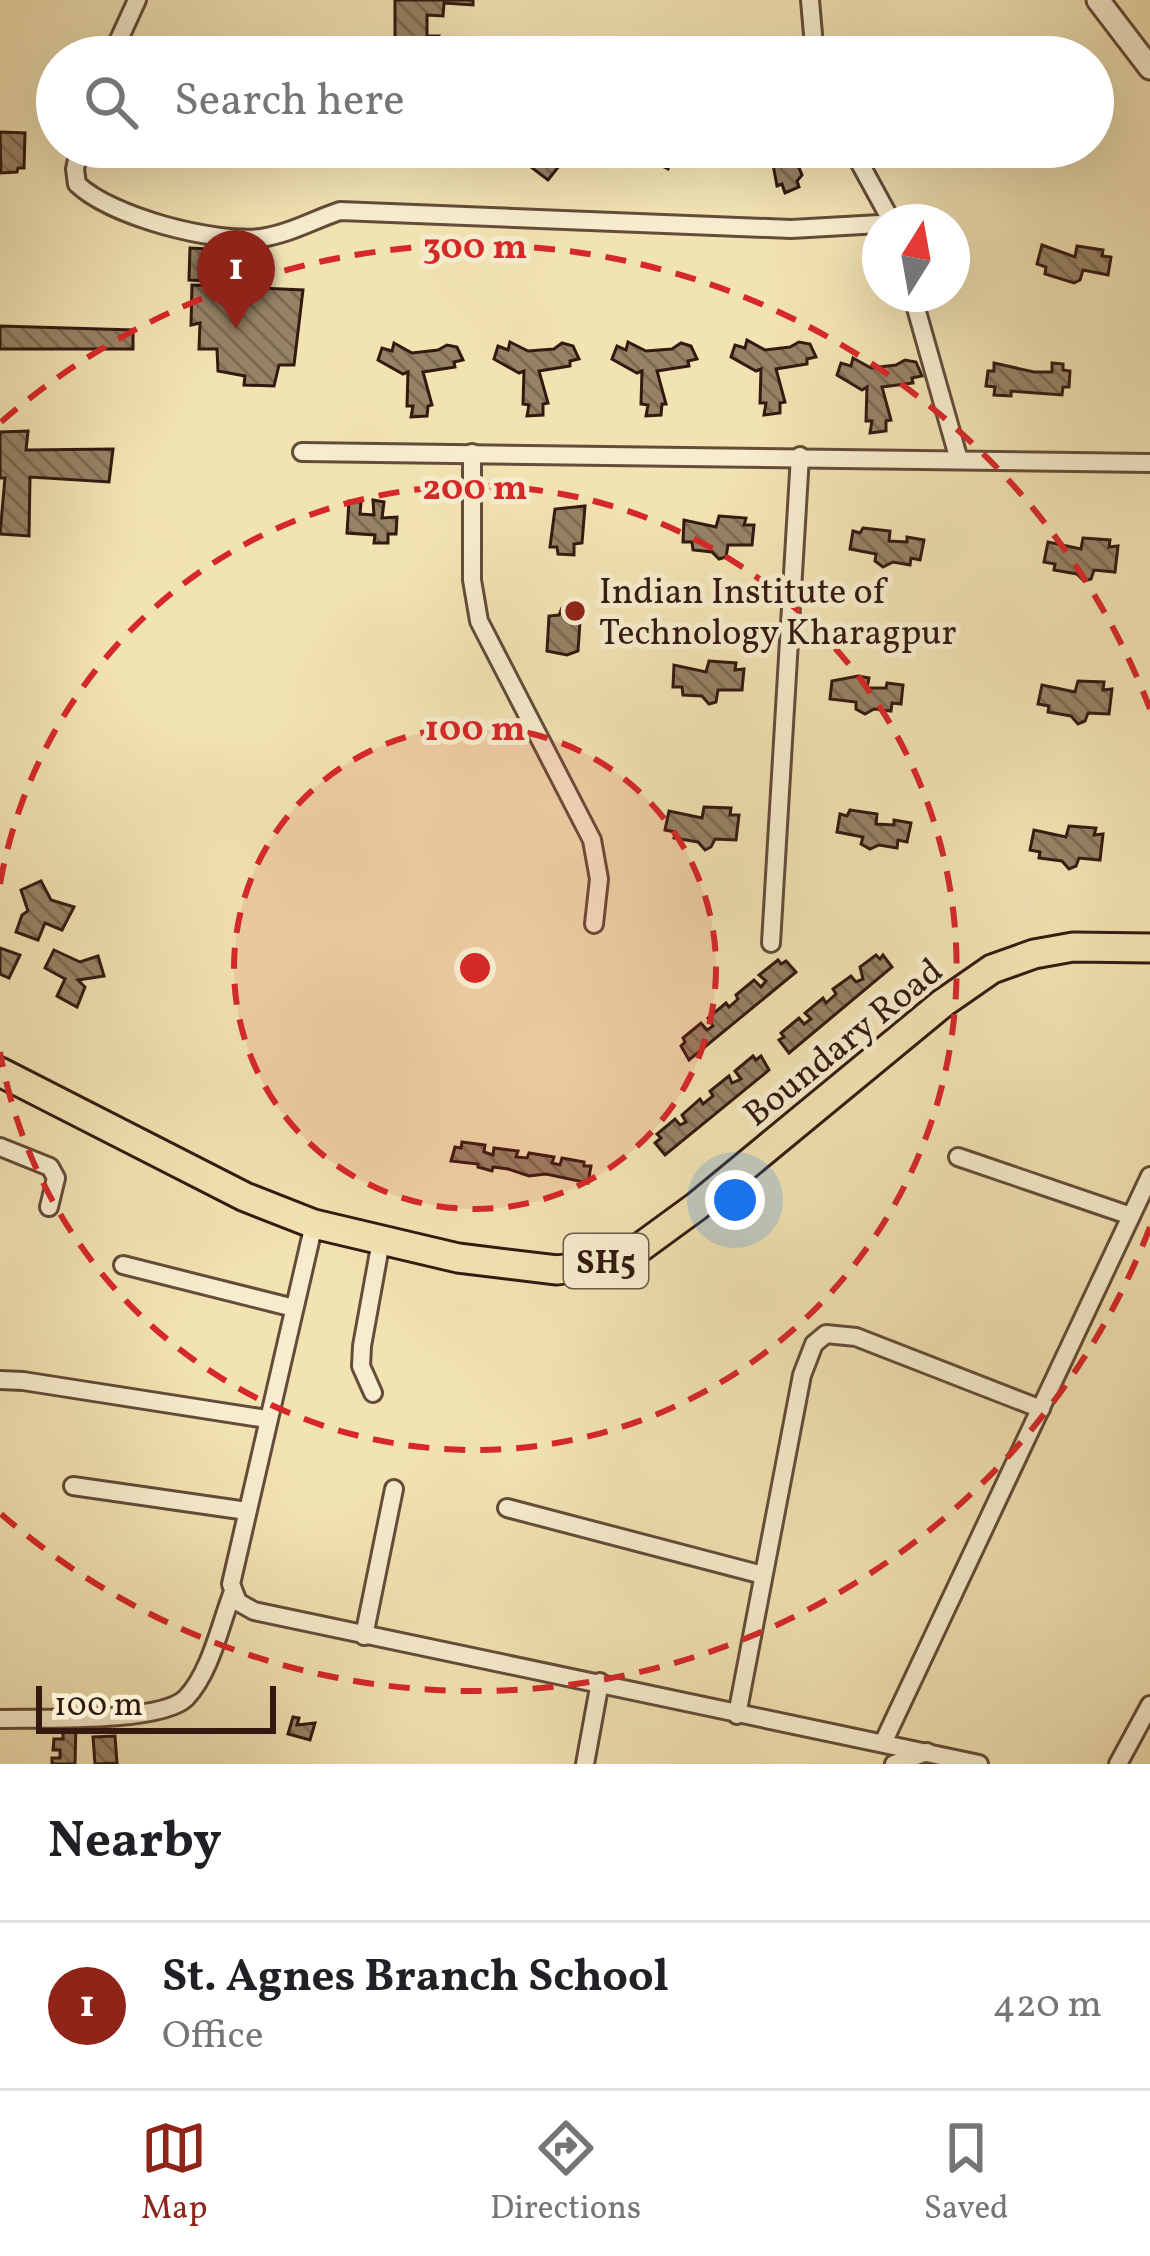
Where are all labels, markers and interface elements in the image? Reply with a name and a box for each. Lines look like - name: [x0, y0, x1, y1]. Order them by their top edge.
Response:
- search box: [36, 36, 1114, 168]
- icon: search: [78, 69, 144, 135]
- text: Search here: [174, 71, 405, 134]
- north arrow: [862, 204, 970, 312]
- text: 300 m: [423, 224, 527, 274]
- pin: 1: [197, 230, 275, 329]
- text: 200 m: [422, 465, 528, 515]
- place label: Indian Institute of Technology Kharagpur: [599, 569, 957, 660]
- marker: Indian Institute of Technology Kharagpur: [562, 598, 588, 624]
- text: 100 m: [424, 706, 526, 756]
- centre of rings: [454, 947, 496, 989]
- street label: Boundary Road: [734, 948, 955, 1140]
- your location: [705, 1170, 765, 1230]
- road number: SH5: [564, 1234, 648, 1288]
- scale bar: [36, 1680, 276, 1733]
- text: 100 m: [54, 1684, 143, 1730]
- text: Nearby: [48, 1807, 222, 1878]
- text: St. Agnes Branch School: [162, 1947, 669, 2010]
- text: 1: [79, 1979, 95, 2033]
- text: 420 m: [992, 1979, 1102, 2033]
- text: Office: [162, 2010, 263, 2064]
- tab: Map: [141, 2115, 207, 2233]
- tab: Directions: [490, 2115, 641, 2233]
- tab: Saved: [924, 2115, 1009, 2233]

